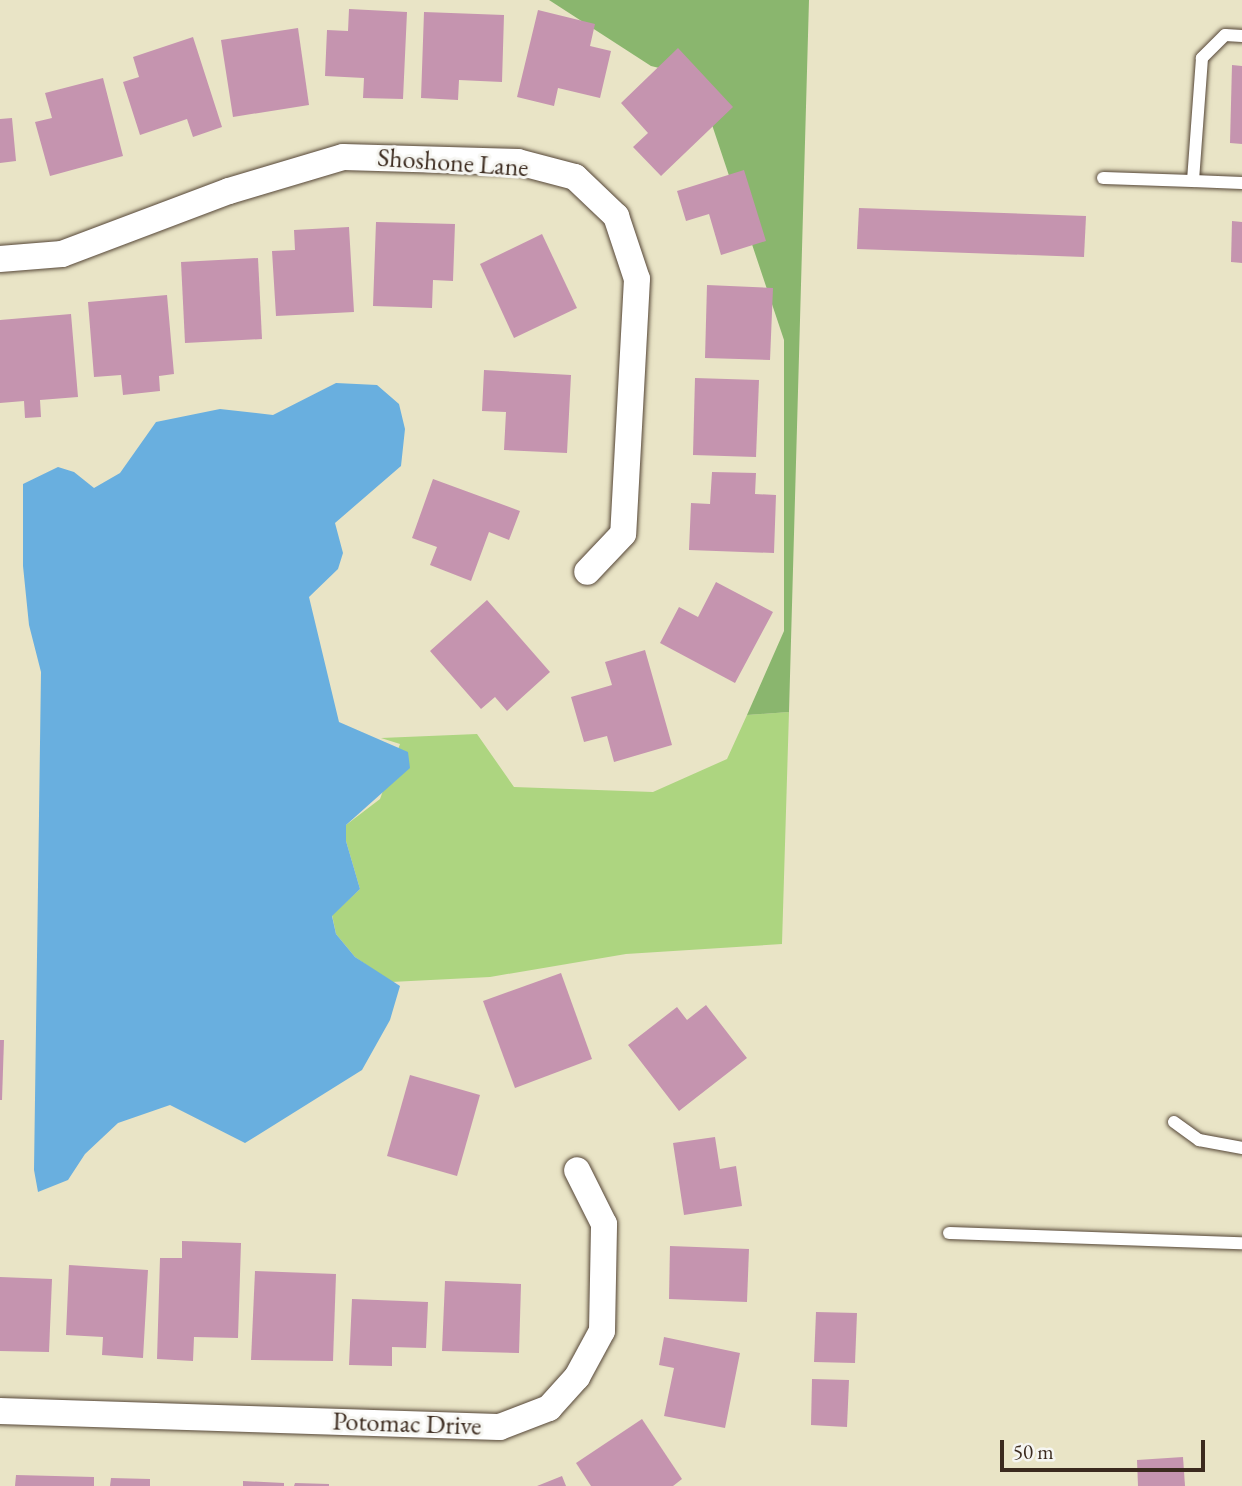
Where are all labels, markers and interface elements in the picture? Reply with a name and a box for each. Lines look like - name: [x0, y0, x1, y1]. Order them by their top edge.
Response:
- street label: Shoshone Lane: [376, 142, 530, 184]
- street label: Potomac Drive: [332, 1406, 482, 1442]
- scale bar: [1004, 1426, 1209, 1470]
- text: 50 m: [1013, 1438, 1054, 1465]

